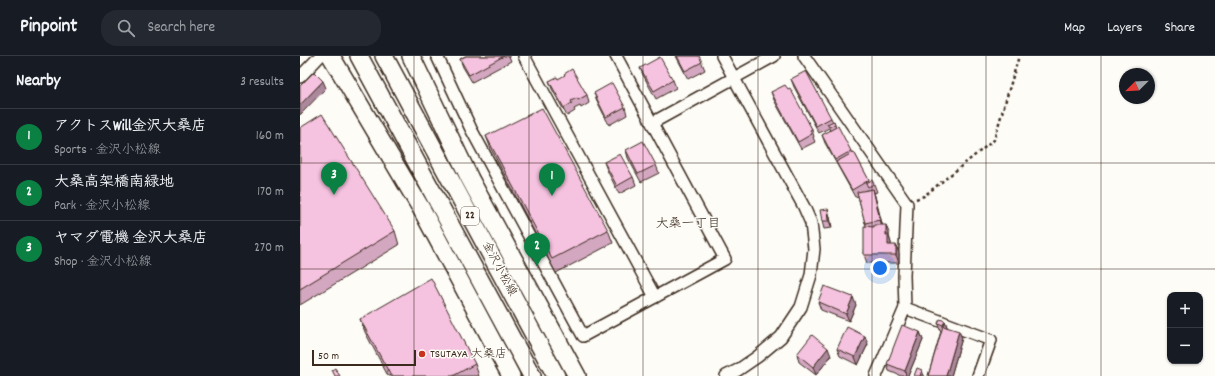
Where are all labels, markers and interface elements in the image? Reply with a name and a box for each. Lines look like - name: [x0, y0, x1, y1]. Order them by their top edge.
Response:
- search box: [101, 10, 381, 46]
- text: Pinpoint: [20, 14, 77, 41]
- icon: search: [115, 17, 137, 39]
- text: Search here: [147, 17, 215, 39]
- text: Map: [1064, 18, 1085, 38]
- text: Layers: [1107, 18, 1142, 38]
- text: Share: [1164, 18, 1195, 38]
- north arrow: [1119, 68, 1155, 104]
- text: Nearby: [16, 70, 60, 94]
- text: 3 results: [240, 73, 284, 92]
- text: アクトスWill金沢大桑店: [54, 116, 207, 138]
- text: 1: [28, 127, 30, 146]
- text: 160 m: [256, 127, 284, 146]
- text: Sports · 金沢小松線: [54, 141, 161, 160]
- pin: 3: [321, 162, 347, 195]
- pin: 1: [539, 163, 565, 196]
- text: 大桑高架橋南緑地: [54, 172, 174, 194]
- text: 2: [26, 183, 32, 202]
- text: 170 m: [257, 183, 284, 202]
- text: Park · 金沢小松線: [54, 197, 150, 216]
- road number: 22: [461, 207, 479, 225]
- district label: 大桑一丁目: [655, 215, 721, 234]
- text: ヤマダ電機 金沢大桑店: [54, 228, 207, 250]
- pin: 2: [524, 233, 550, 266]
- text: 3: [26, 239, 32, 258]
- text: 270 m: [254, 239, 284, 258]
- street label: 金沢小松線: [477, 239, 521, 299]
- text: Shop · 金沢小松線: [54, 253, 151, 272]
- your location: [870, 258, 890, 278]
- map controls: [1167, 292, 1203, 364]
- button: +: [1167, 292, 1203, 328]
- button: −: [1167, 328, 1203, 364]
- place label: TSUTAYA 大桑店: [430, 346, 507, 363]
- scale bar: [312, 348, 416, 367]
- text: 50 m: [318, 349, 339, 365]
- marker: TSUTAYA 大桑店: [417, 349, 427, 359]

